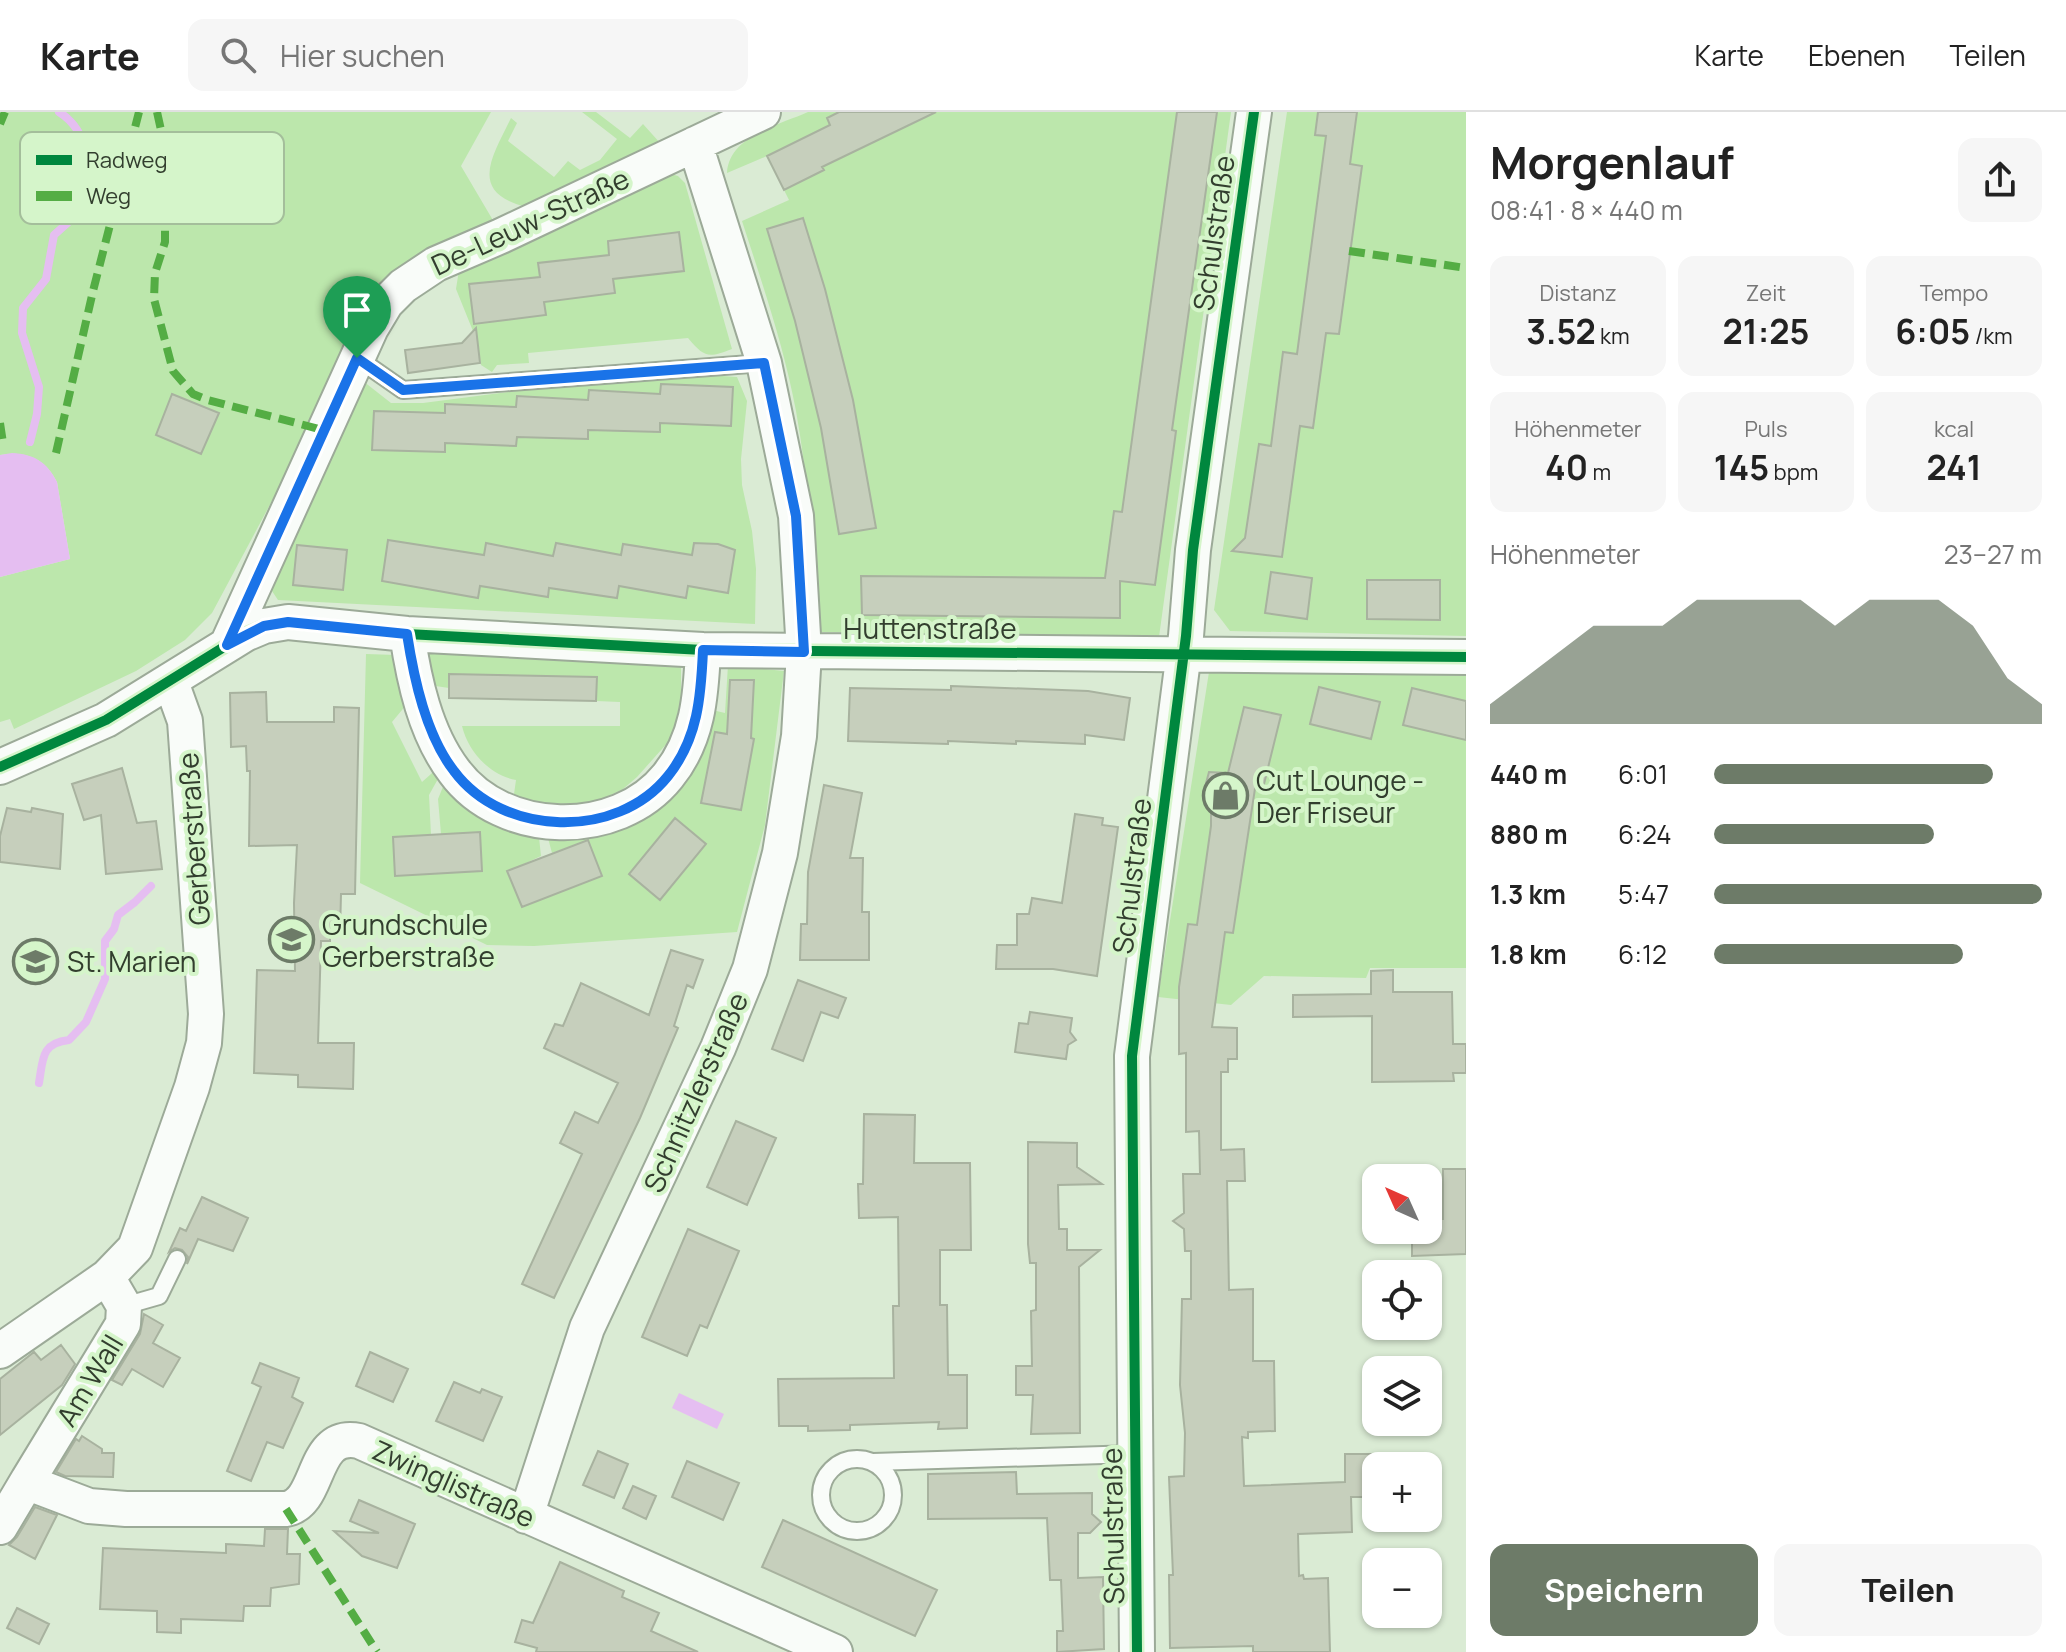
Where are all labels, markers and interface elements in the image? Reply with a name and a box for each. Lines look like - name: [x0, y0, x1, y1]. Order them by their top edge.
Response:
- search box: [188, 19, 748, 91]
- text: Karte: [40, 29, 140, 81]
- icon: search: [216, 33, 260, 77]
- text: Hier suchen: [280, 35, 445, 76]
- text: Karte: [1695, 36, 1764, 74]
- text: Ebenen: [1808, 36, 1906, 74]
- text: Teilen: [1950, 36, 2026, 74]
- legend: [20, 132, 284, 224]
- text: Morgenlauf: [1490, 132, 1734, 192]
- button: share: [1958, 138, 2042, 222]
- text: Radweg: [86, 145, 167, 175]
- street label: Schulstraße: [1183, 153, 1243, 313]
- street label: De-Leuw-Straße: [425, 159, 635, 283]
- text: Weg: [86, 181, 131, 211]
- text: 08:41 · 8 × 440 m: [1490, 192, 1683, 228]
- pin: [323, 276, 391, 358]
- text: Distanz: [1539, 278, 1617, 308]
- text: Zeit: [1746, 278, 1786, 308]
- text: Tempo: [1920, 278, 1988, 308]
- icon: arrive: [335, 288, 379, 332]
- text: 3.52: [1526, 308, 1596, 354]
- text: 21:25: [1723, 308, 1809, 354]
- text: 6:05: [1895, 308, 1970, 354]
- text: km: [1596, 321, 1630, 351]
- text: /km: [1970, 321, 2013, 351]
- text: Höhenmeter: [1514, 414, 1642, 444]
- text: Puls: [1744, 414, 1788, 444]
- text: kcal: [1934, 414, 1974, 444]
- text: 40: [1545, 444, 1588, 490]
- text: 145: [1714, 444, 1769, 490]
- text: 241: [1926, 444, 1982, 490]
- text: m: [1588, 457, 1611, 487]
- text: bpm: [1769, 457, 1818, 487]
- text: Höhenmeter: [1490, 536, 1641, 572]
- text: 23–27 m: [1944, 536, 2042, 572]
- street label: Huttenstraße: [843, 609, 1017, 647]
- street label: Gerberstraße: [168, 751, 218, 927]
- text: 440 m: [1490, 756, 1567, 792]
- text: 6:01: [1618, 756, 1668, 792]
- place label: Cut Lounge - Der Friseur: [1256, 761, 1424, 831]
- shop icon: Cut Lounge - Der Friseur: [1201, 772, 1249, 820]
- street label: Schulstraße: [1103, 796, 1159, 956]
- text: 880 m: [1490, 816, 1568, 852]
- text: 6:24: [1618, 816, 1672, 852]
- text: 1.3 km: [1490, 876, 1566, 912]
- text: 5:47: [1618, 876, 1669, 912]
- place label: Grundschule Gerberstraße: [322, 905, 495, 975]
- school or university icon: Grundschule Gerberstraße: [267, 916, 315, 964]
- text: 1.8 km: [1490, 936, 1567, 972]
- text: 6:12: [1618, 936, 1667, 972]
- school or university icon: St. Marien: [12, 937, 60, 985]
- place label: St. Marien: [67, 942, 196, 980]
- street label: Schnitzlerstraße: [634, 986, 756, 1198]
- north arrow: [1362, 1164, 1442, 1244]
- map controls: [1362, 1164, 1442, 1628]
- button: locate: [1362, 1260, 1442, 1340]
- street label: Am Wall: [47, 1327, 131, 1433]
- button: layers: [1362, 1356, 1442, 1436]
- street label: Zwinglistraße: [367, 1430, 541, 1536]
- street label: Schulstraße: [1092, 1447, 1132, 1605]
- button: +: [1362, 1452, 1442, 1532]
- button: Speichern: [1490, 1544, 1758, 1636]
- button: Teilen: [1774, 1544, 2042, 1636]
- button: −: [1362, 1548, 1442, 1628]

